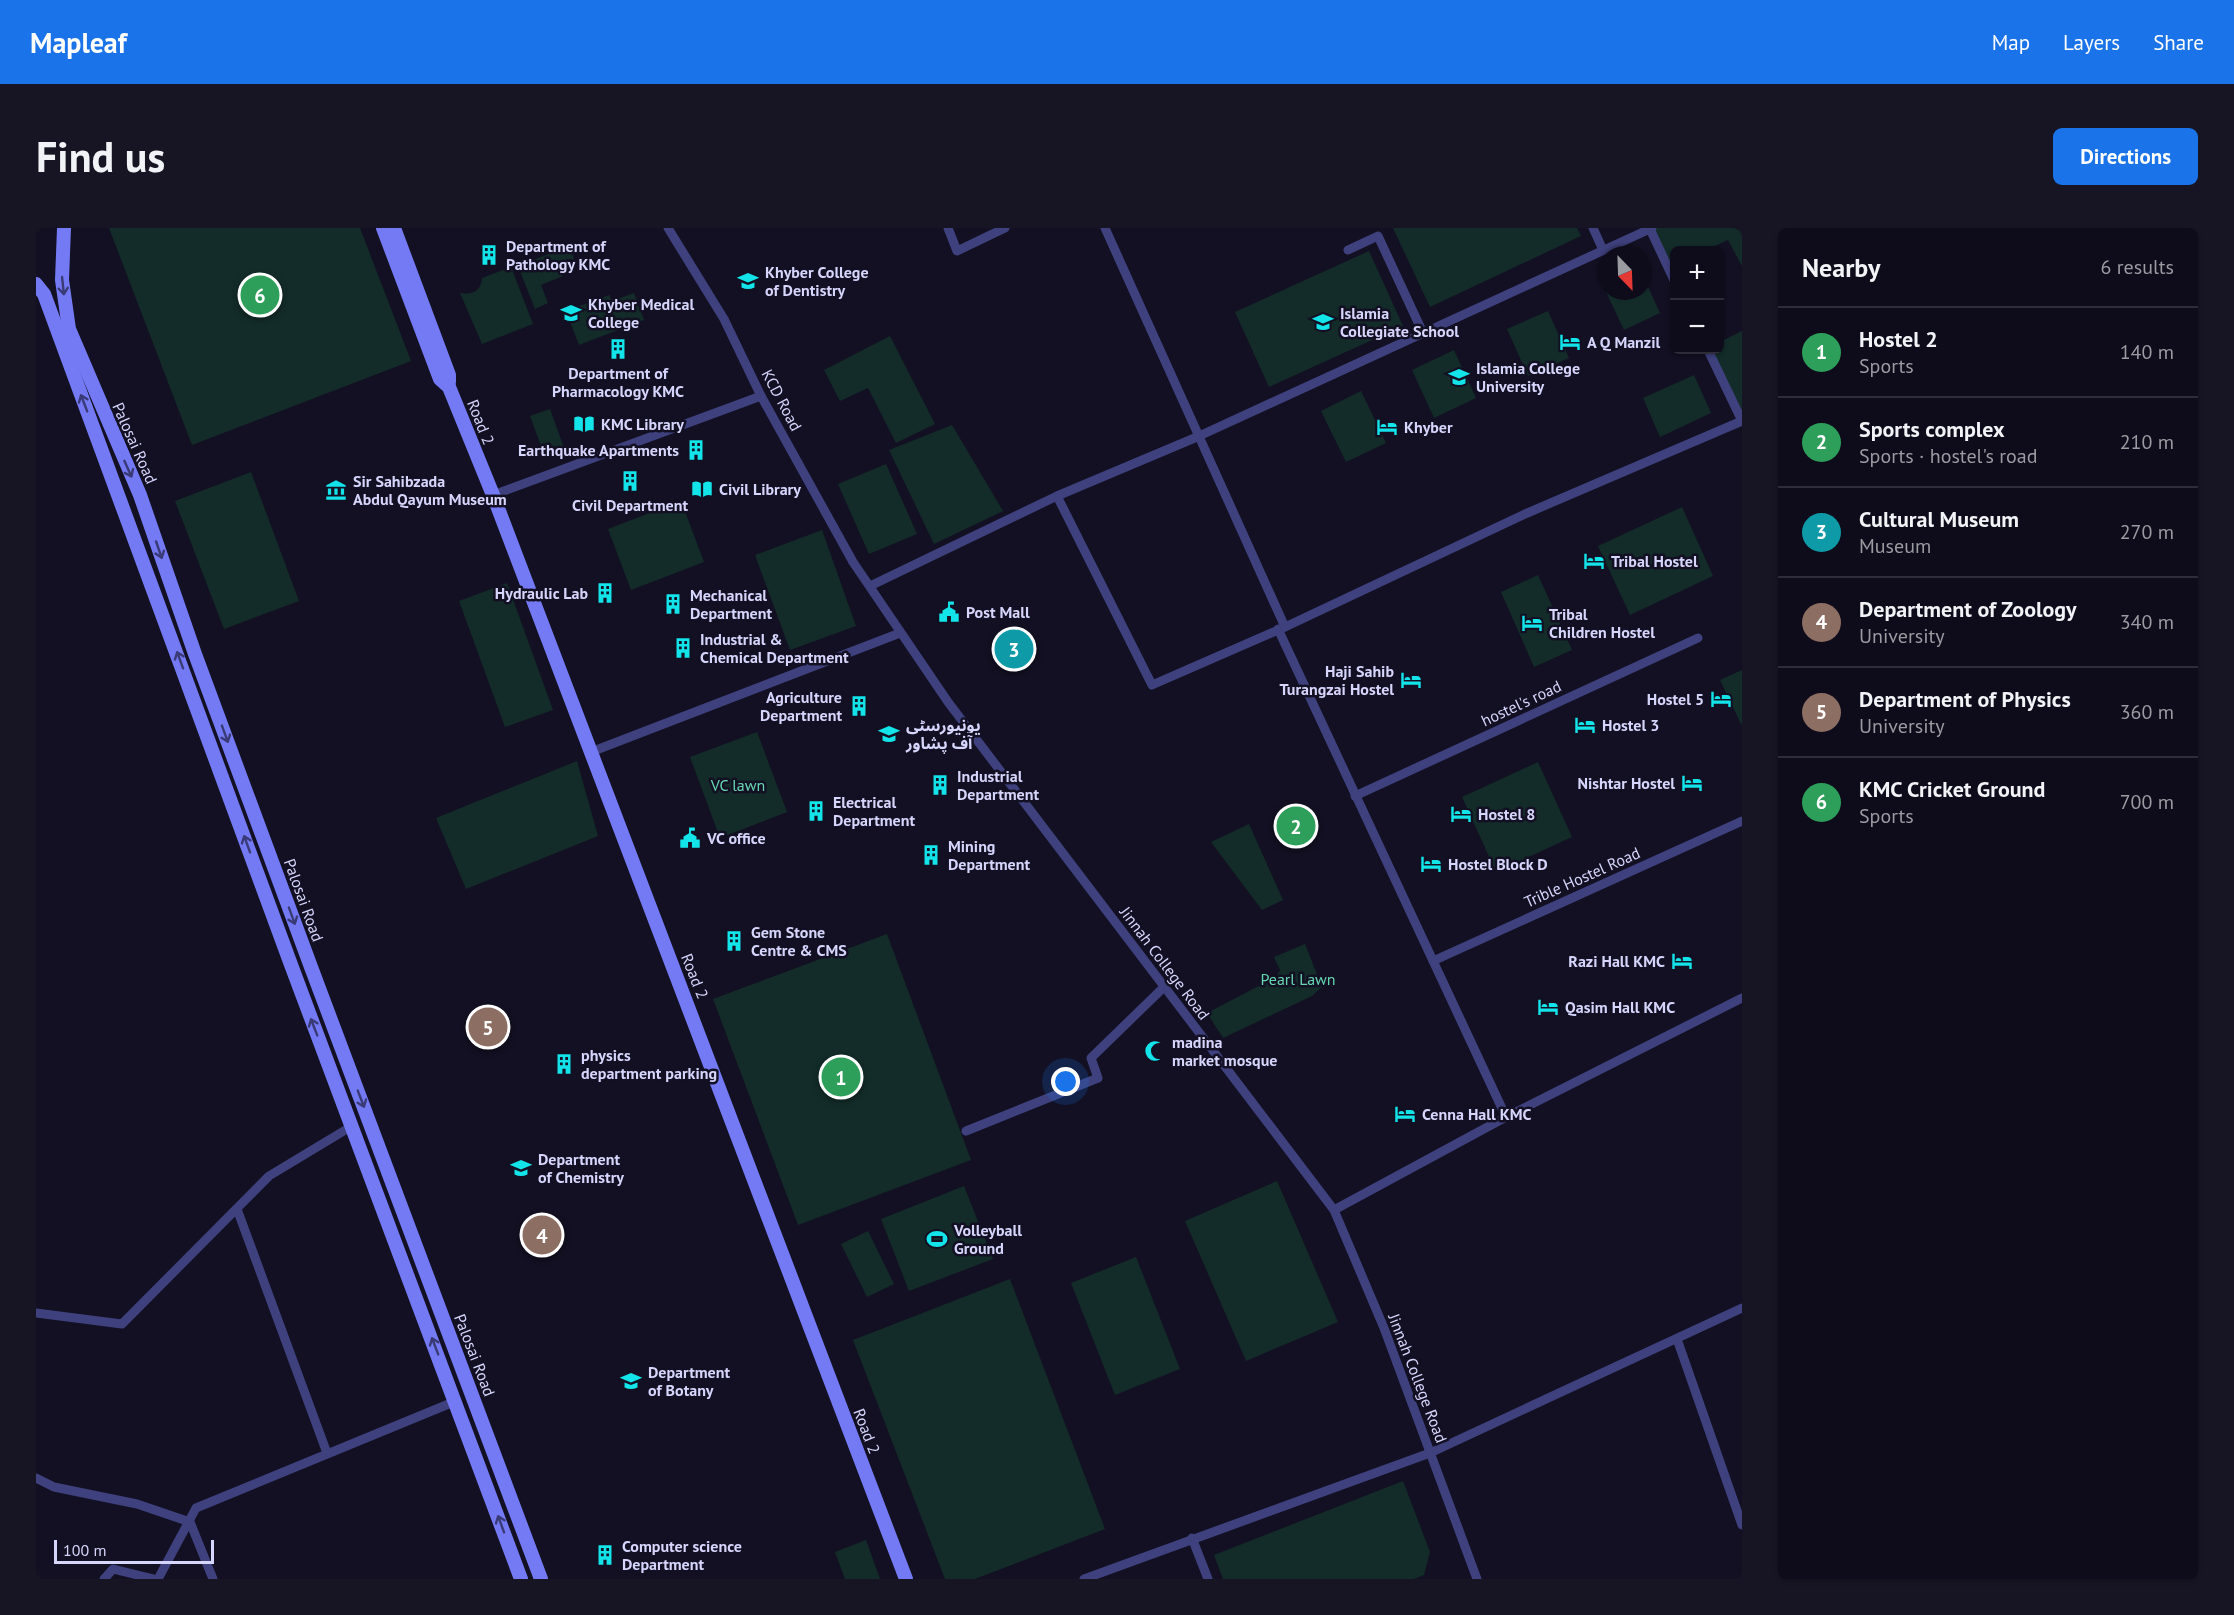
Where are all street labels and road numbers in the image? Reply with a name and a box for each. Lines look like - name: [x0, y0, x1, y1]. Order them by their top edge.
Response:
- street label: KCD Road: [758, 366, 806, 434]
- street label: Road 2: [463, 397, 499, 447]
- street label: Palosai Road: [108, 399, 162, 487]
- street label: hostel's road: [1478, 676, 1564, 730]
- street label: Trible Hostel Road: [1521, 842, 1643, 912]
- street label: Palosai Road: [280, 856, 328, 944]
- street label: Jinnah College Road: [1115, 902, 1214, 1024]
- street label: Road 2: [677, 951, 713, 1001]
- street label: Jinnah College Road: [1384, 1310, 1452, 1445]
- street label: Palosai Road: [450, 1311, 500, 1399]
- street label: Road 2: [849, 1406, 885, 1456]

